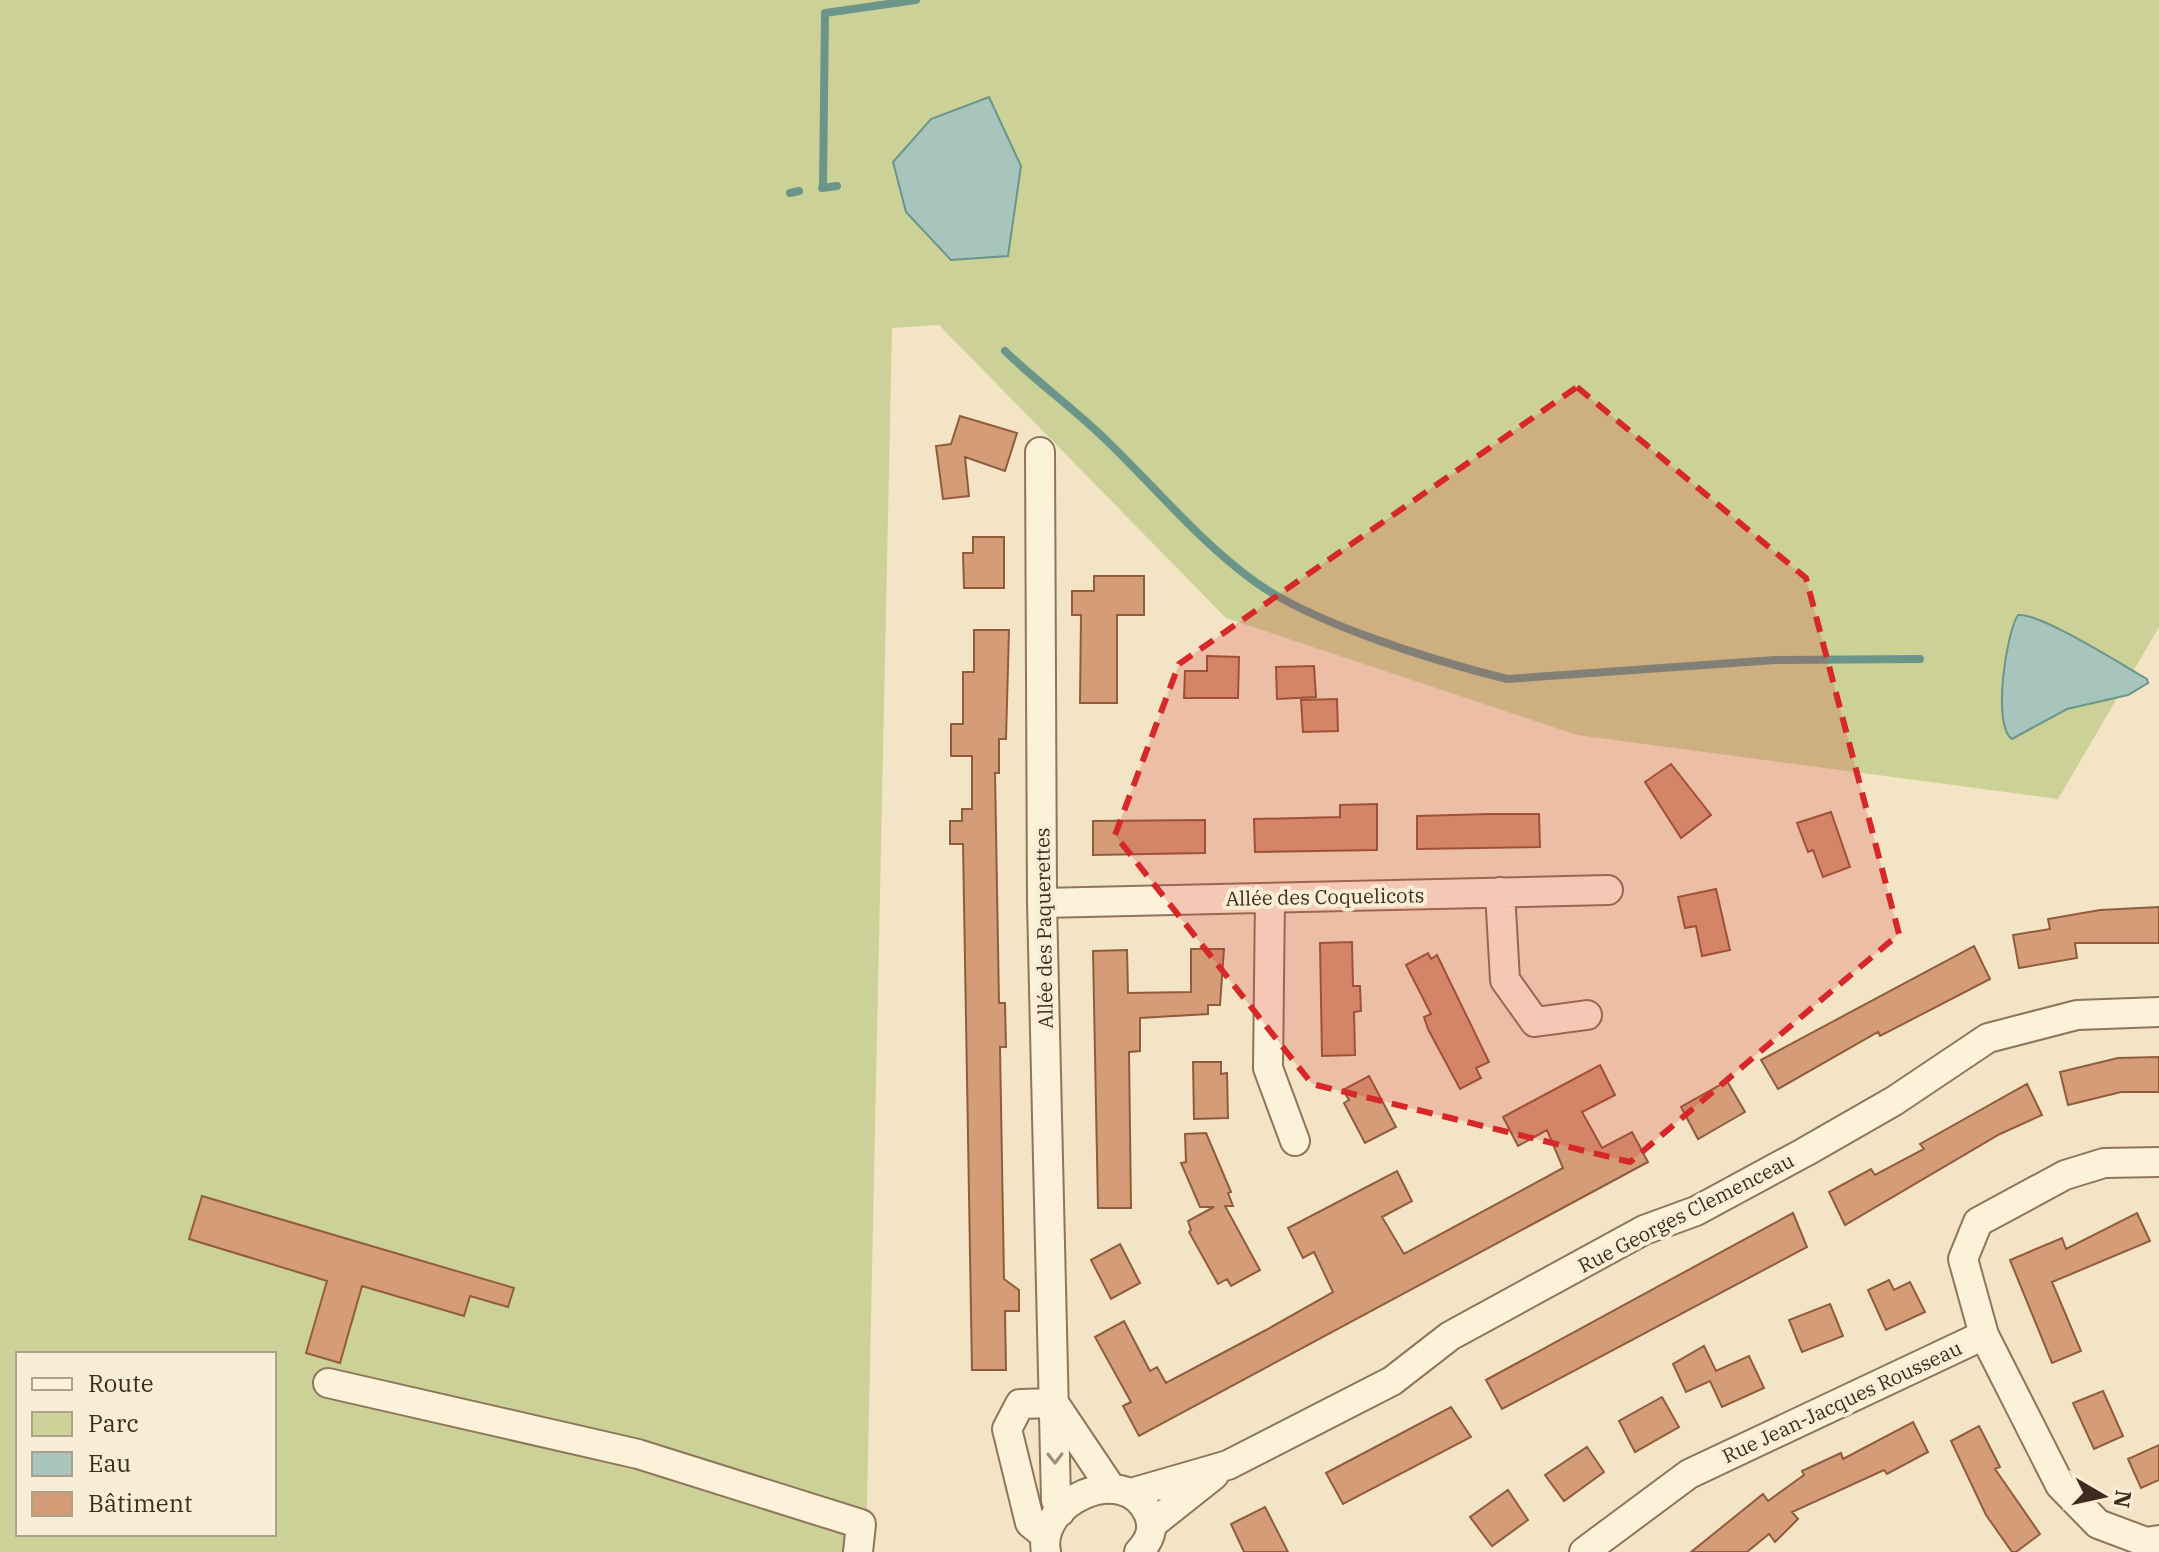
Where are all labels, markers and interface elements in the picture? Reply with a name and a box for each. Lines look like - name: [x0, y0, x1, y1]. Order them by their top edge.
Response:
- street label: Allée des Paquerettes: [1028, 827, 1059, 1029]
- street label: Allée des Coquelicots: [1225, 881, 1425, 912]
- street label: Rue Georges Clemenceau: [1573, 1146, 1798, 1279]
- street label: Rue Jean-Jacques Rousseau: [1718, 1334, 1966, 1469]
- legend: [16, 1352, 276, 1536]
- text: Route: [88, 1367, 154, 1399]
- text: Parc: [88, 1407, 139, 1439]
- text: Eau: [88, 1447, 131, 1479]
- one-way arrow: [1046, 1452, 1064, 1465]
- north arrow: [2063, 1456, 2143, 1536]
- text: Bâtiment: [88, 1487, 193, 1519]
- text: N: [2108, 1488, 2139, 1510]

